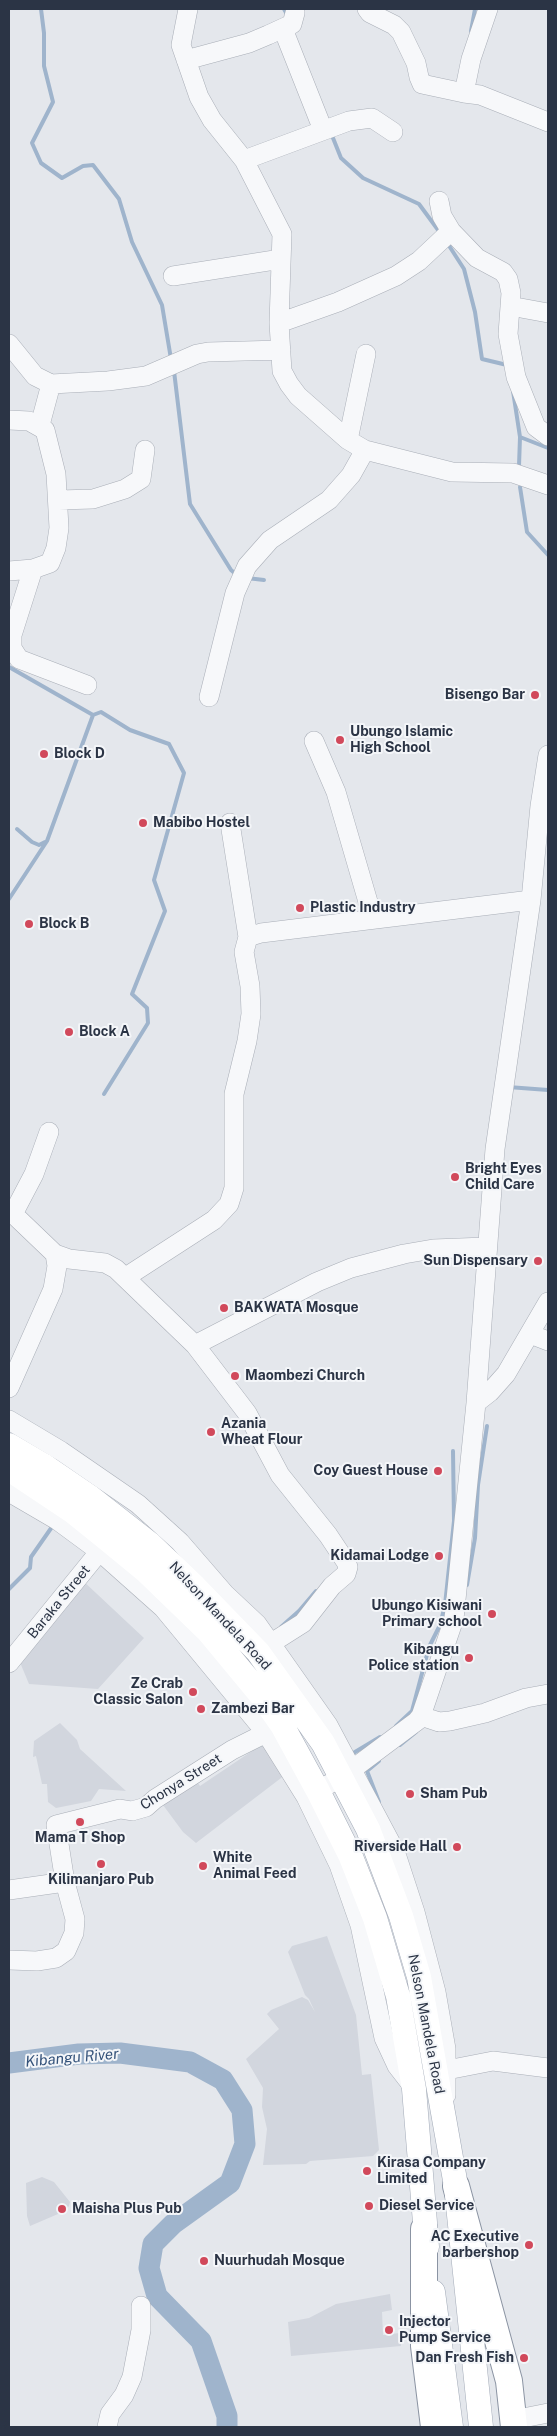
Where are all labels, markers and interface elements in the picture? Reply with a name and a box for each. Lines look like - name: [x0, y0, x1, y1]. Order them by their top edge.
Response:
- place label: Bisengo Bar: [445, 687, 525, 703]
- marker: Bisengo Bar: [529, 689, 541, 701]
- place label: Ubungo Islamic High School: [350, 724, 453, 756]
- marker: Ubungo Islamic High School: [334, 734, 346, 746]
- place label: Block D: [54, 746, 105, 762]
- marker: Block D: [38, 748, 50, 760]
- place label: Mabibo Hostel: [153, 815, 250, 831]
- marker: Mabibo Hostel: [137, 817, 149, 829]
- place label: Plastic Industry: [310, 900, 416, 916]
- marker: Plastic Industry: [294, 902, 306, 914]
- place label: Block B: [39, 916, 89, 932]
- marker: Block B: [23, 918, 35, 930]
- place label: Block A: [79, 1024, 130, 1040]
- marker: Block A: [63, 1026, 75, 1038]
- place label: Bright Eyes Child Care: [465, 1161, 542, 1194]
- marker: Bright Eyes Child Care: [449, 1171, 461, 1183]
- place label: Sun Dispensary: [423, 1253, 528, 1269]
- marker: Sun Dispensary: [532, 1255, 544, 1267]
- place label: BAKWATA Mosque: [234, 1300, 359, 1316]
- marker: BAKWATA Mosque: [218, 1302, 230, 1314]
- place label: Maombezi Church: [245, 1368, 365, 1384]
- marker: Maombezi Church: [229, 1370, 241, 1382]
- place label: Azania Wheat Flour: [221, 1416, 302, 1448]
- marker: Azania Wheat Flour: [205, 1426, 217, 1438]
- place label: Coy Guest House: [313, 1463, 428, 1479]
- marker: Coy Guest House: [432, 1465, 444, 1477]
- place label: Kidamai Lodge: [330, 1548, 429, 1564]
- marker: Kidamai Lodge: [433, 1550, 445, 1562]
- street label: Nelson Mandela Road: [165, 1558, 275, 1674]
- street label: Baraka Street: [24, 1562, 94, 1642]
- place label: Ubungo Kisiwani Primary school: [371, 1598, 482, 1630]
- marker: Ubungo Kisiwani Primary school: [486, 1608, 498, 1620]
- place label: Kibangu Police station: [368, 1642, 459, 1674]
- marker: Kibangu Police station: [463, 1652, 475, 1664]
- place label: Ze Crab Classic Salon: [93, 1676, 183, 1708]
- marker: Ze Crab Classic Salon: [187, 1686, 199, 1698]
- place label: Zambezi Bar: [211, 1701, 295, 1717]
- marker: Zambezi Bar: [195, 1703, 207, 1715]
- street label: Chonya Street: [137, 1750, 225, 1814]
- place label: Sham Pub: [420, 1786, 488, 1802]
- marker: Sham Pub: [404, 1788, 416, 1800]
- marker: Mama T Shop: [74, 1816, 86, 1828]
- place label: Mama T Shop: [35, 1830, 125, 1846]
- place label: Riverside Hall: [354, 1839, 447, 1855]
- marker: Riverside Hall: [451, 1841, 463, 1853]
- place label: White Animal Feed: [213, 1850, 296, 1882]
- marker: Kilimanjaro Pub: [95, 1858, 107, 1870]
- marker: White Animal Feed: [197, 1860, 209, 1872]
- place label: Kilimanjaro Pub: [48, 1872, 154, 1888]
- street label: Nelson Mandela Road: [404, 1953, 448, 2095]
- water label: Kibangu River: [25, 2045, 119, 2071]
- place label: Kirasa Company Limited: [377, 2155, 486, 2188]
- marker: Kirasa Company Limited: [361, 2165, 373, 2177]
- place label: Diesel Service: [379, 2198, 474, 2214]
- marker: Diesel Service: [363, 2200, 375, 2212]
- place label: Maisha Plus Pub: [72, 2201, 182, 2217]
- marker: Maisha Plus Pub: [56, 2203, 68, 2215]
- place label: AC Executive barbershop: [431, 2229, 519, 2262]
- marker: AC Executive barbershop: [523, 2239, 535, 2251]
- place label: Nuurhudah Mosque: [214, 2253, 345, 2269]
- marker: Nuurhudah Mosque: [198, 2255, 210, 2267]
- place label: Injector Pump Service: [399, 2314, 491, 2346]
- marker: Injector Pump Service: [383, 2324, 395, 2336]
- place label: Dan Fresh Fish: [415, 2350, 514, 2366]
- marker: Dan Fresh Fish: [518, 2352, 530, 2364]

